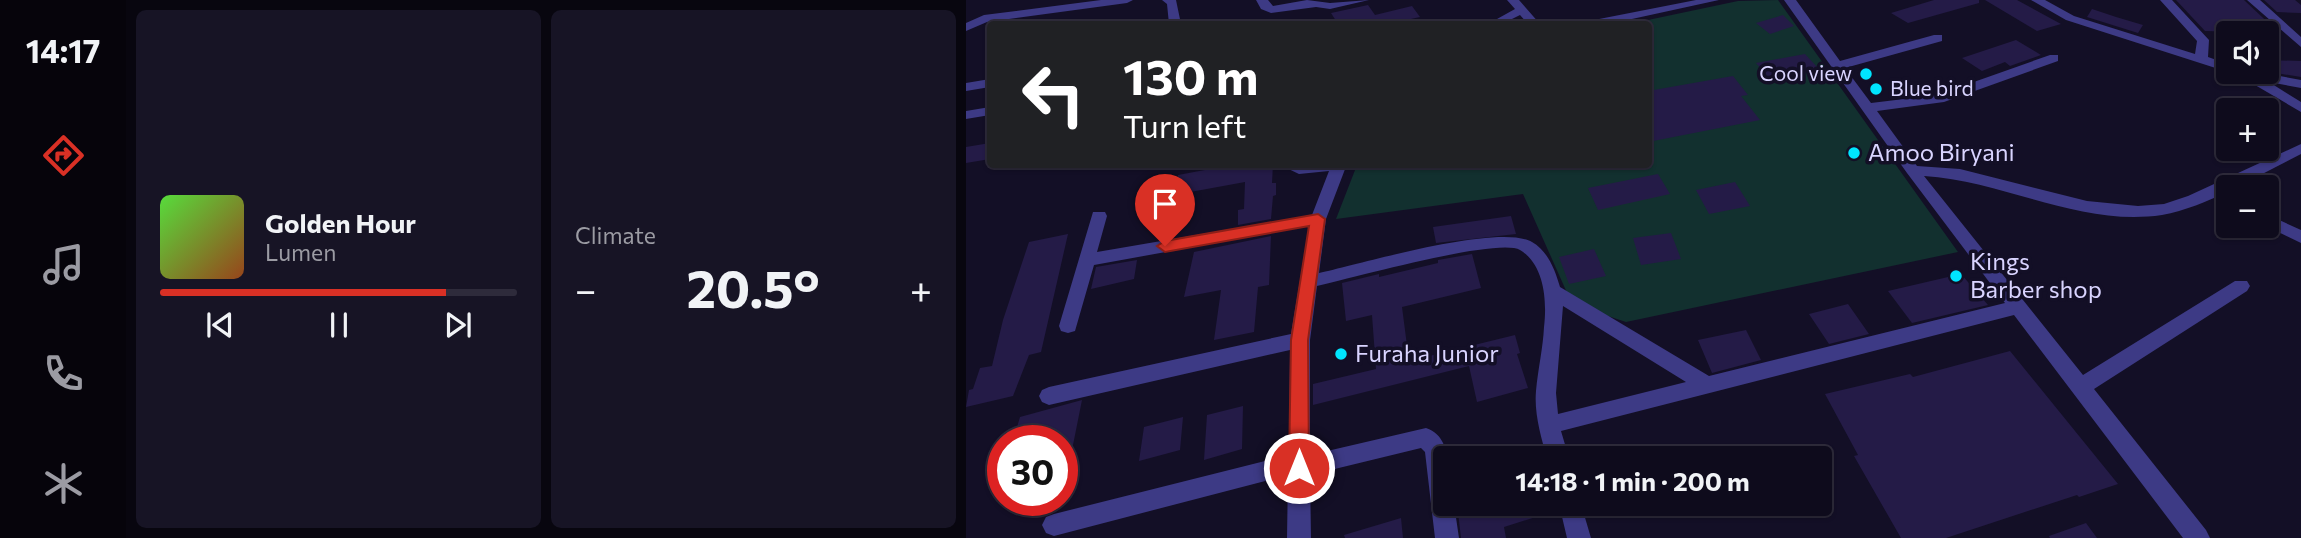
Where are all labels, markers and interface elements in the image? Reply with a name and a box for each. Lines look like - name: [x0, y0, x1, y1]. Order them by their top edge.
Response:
- map controls: [2216, 21, 2279, 238]
- button: sound: [2216, 21, 2279, 84]
- text: 14:17: [26, 30, 100, 70]
- text: 130 m: [1123, 45, 1258, 105]
- icon: left: [1008, 49, 1099, 140]
- place label: Cool view: [1759, 60, 1852, 85]
- marker: Cool view: [1858, 66, 1874, 82]
- place label: Blue bird: [1890, 75, 1974, 100]
- marker: Blue bird: [1868, 81, 1884, 97]
- button: +: [2216, 98, 2279, 161]
- text: Turn left: [1123, 105, 1247, 145]
- icon: directions: [39, 131, 88, 180]
- place label: Amoo Biryani: [1868, 137, 2015, 166]
- marker: Amoo Biryani: [1846, 145, 1862, 161]
- pin: [1135, 174, 1195, 246]
- button: −: [2216, 175, 2279, 238]
- icon: arrive: [1146, 185, 1184, 223]
- text: Golden Hour: [265, 207, 416, 238]
- text: Climate: [575, 221, 656, 249]
- text: Lumen: [265, 238, 336, 266]
- icon: music: [39, 240, 88, 289]
- place label: Kings Barber shop: [1970, 246, 2102, 303]
- text: 20.5°: [686, 255, 820, 319]
- text: −: [575, 265, 597, 312]
- text: +: [910, 265, 932, 312]
- marker: Kings Barber shop: [1948, 268, 1964, 284]
- icon: previous: [201, 306, 239, 344]
- icon: pause: [320, 306, 358, 344]
- icon: next: [439, 306, 477, 344]
- place label: Furaha Junior: [1355, 338, 1499, 367]
- marker: Furaha Junior: [1333, 346, 1349, 362]
- icon: phone: [39, 349, 88, 398]
- speed limit sign: 30: [987, 425, 1078, 516]
- position arrow: [1262, 431, 1336, 505]
- icon: climate: [39, 459, 88, 508]
- text: 14:18 · 1 min · 200 m: [1515, 465, 1750, 496]

